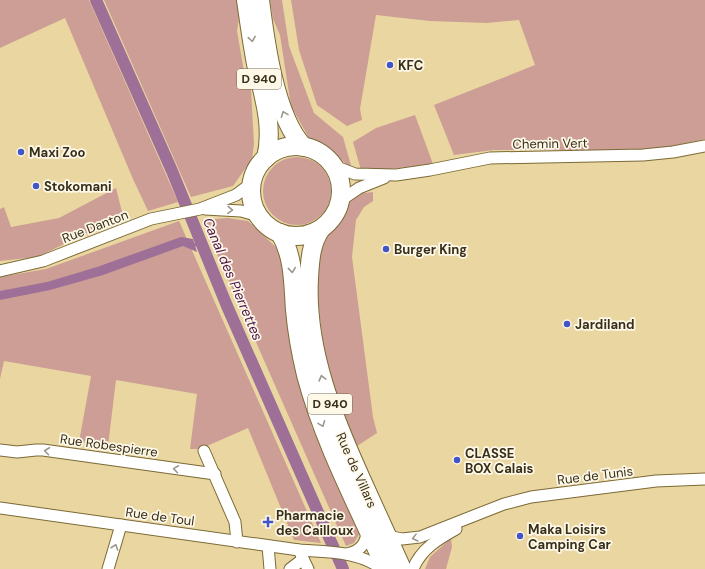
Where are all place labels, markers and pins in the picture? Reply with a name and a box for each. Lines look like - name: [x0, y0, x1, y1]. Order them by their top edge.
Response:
- place label: KFC: [398, 57, 423, 74]
- marker: KFC: [385, 60, 395, 70]
- place label: Maxi Zoo: [29, 144, 86, 161]
- marker: Maxi Zoo: [16, 147, 26, 157]
- place label: Stokomani: [44, 178, 112, 195]
- marker: Stokomani: [31, 181, 41, 191]
- place label: Burger King: [394, 241, 467, 258]
- marker: Burger King: [381, 244, 391, 254]
- place label: Jardiland: [575, 316, 635, 333]
- marker: Jardiland: [562, 319, 572, 329]
- place label: CLASSE BOX Calais: [465, 445, 533, 477]
- marker: CLASSE BOX Calais: [452, 455, 462, 465]
- place label: Pharmacie des Cailloux: [276, 507, 354, 539]
- marker: Pharmacie des Cailloux: [263, 517, 273, 527]
- place label: Maka Loisirs Camping Car: [528, 521, 612, 553]
- marker: Maka Loisirs Camping Car: [515, 531, 525, 541]

